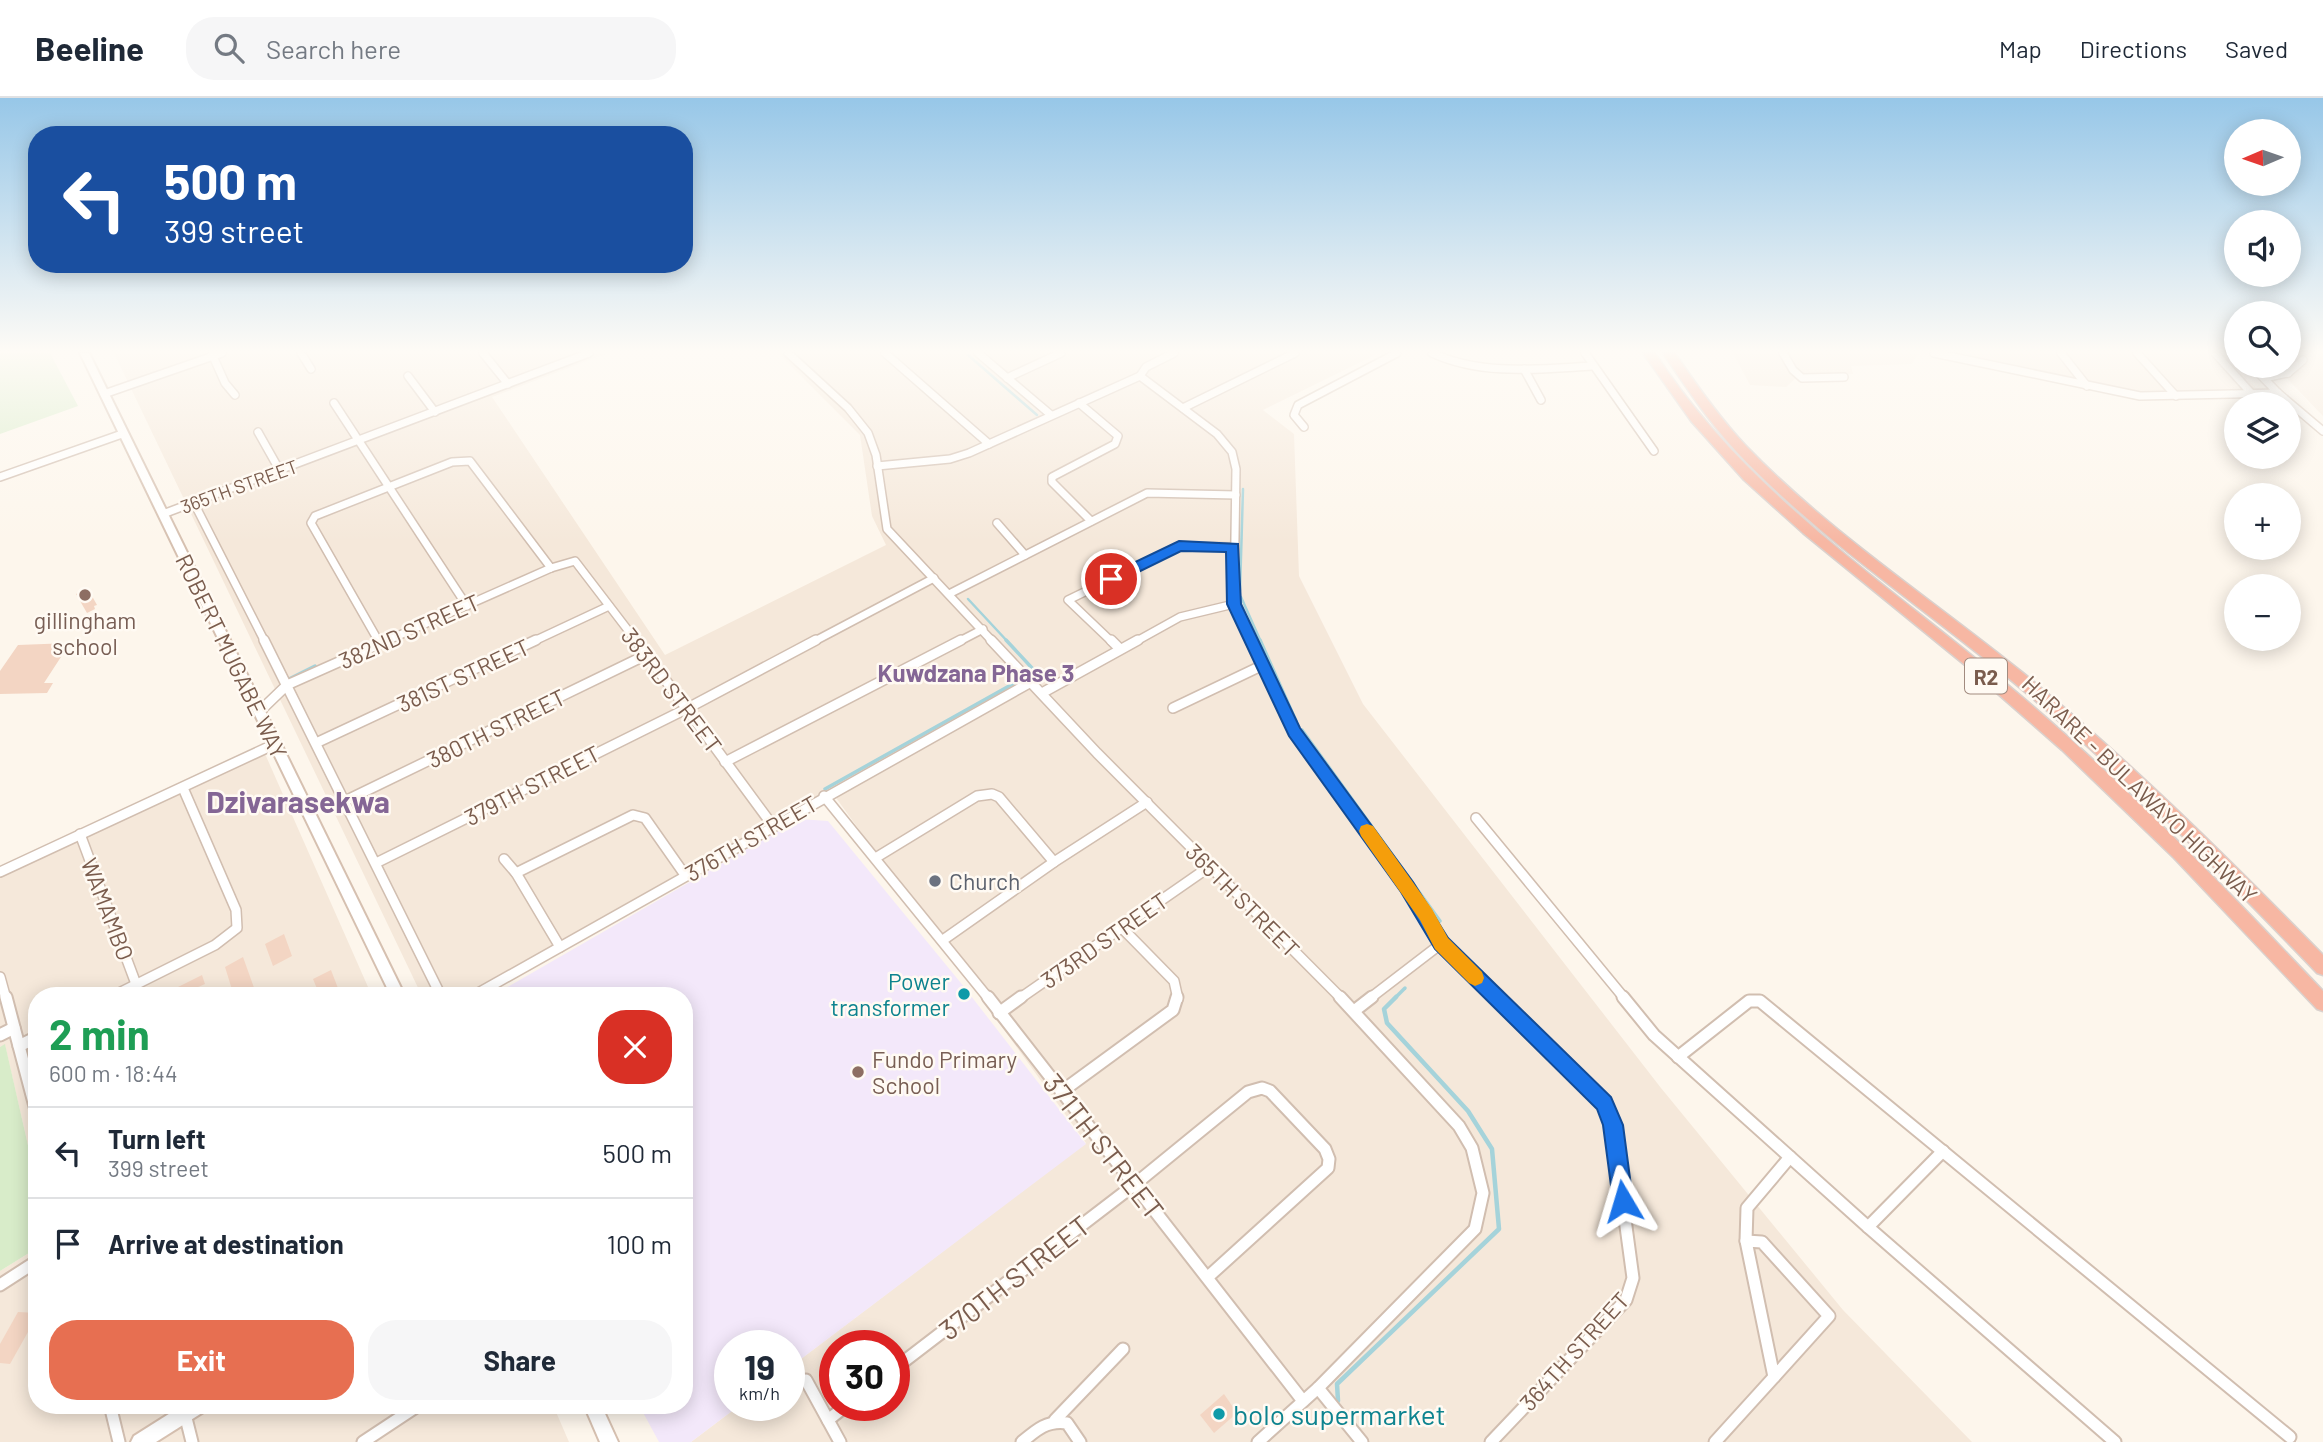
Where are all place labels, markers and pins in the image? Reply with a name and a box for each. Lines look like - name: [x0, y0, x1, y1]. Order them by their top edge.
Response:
- pin: [1081, 549, 1141, 609]
- marker: gillingham school: [77, 587, 93, 603]
- place label: gillingham school: [34, 606, 136, 660]
- place label: Church: [949, 867, 1020, 895]
- marker: Church: [927, 873, 943, 889]
- place label: Power transformer: [831, 967, 951, 1021]
- marker: Power transformer: [956, 986, 972, 1002]
- place label: Fundo Primary School: [872, 1045, 1018, 1099]
- marker: Fundo Primary School: [850, 1064, 866, 1080]
- place label: bolo supermarket: [1233, 1397, 1446, 1431]
- marker: bolo supermarket: [1211, 1406, 1227, 1422]

